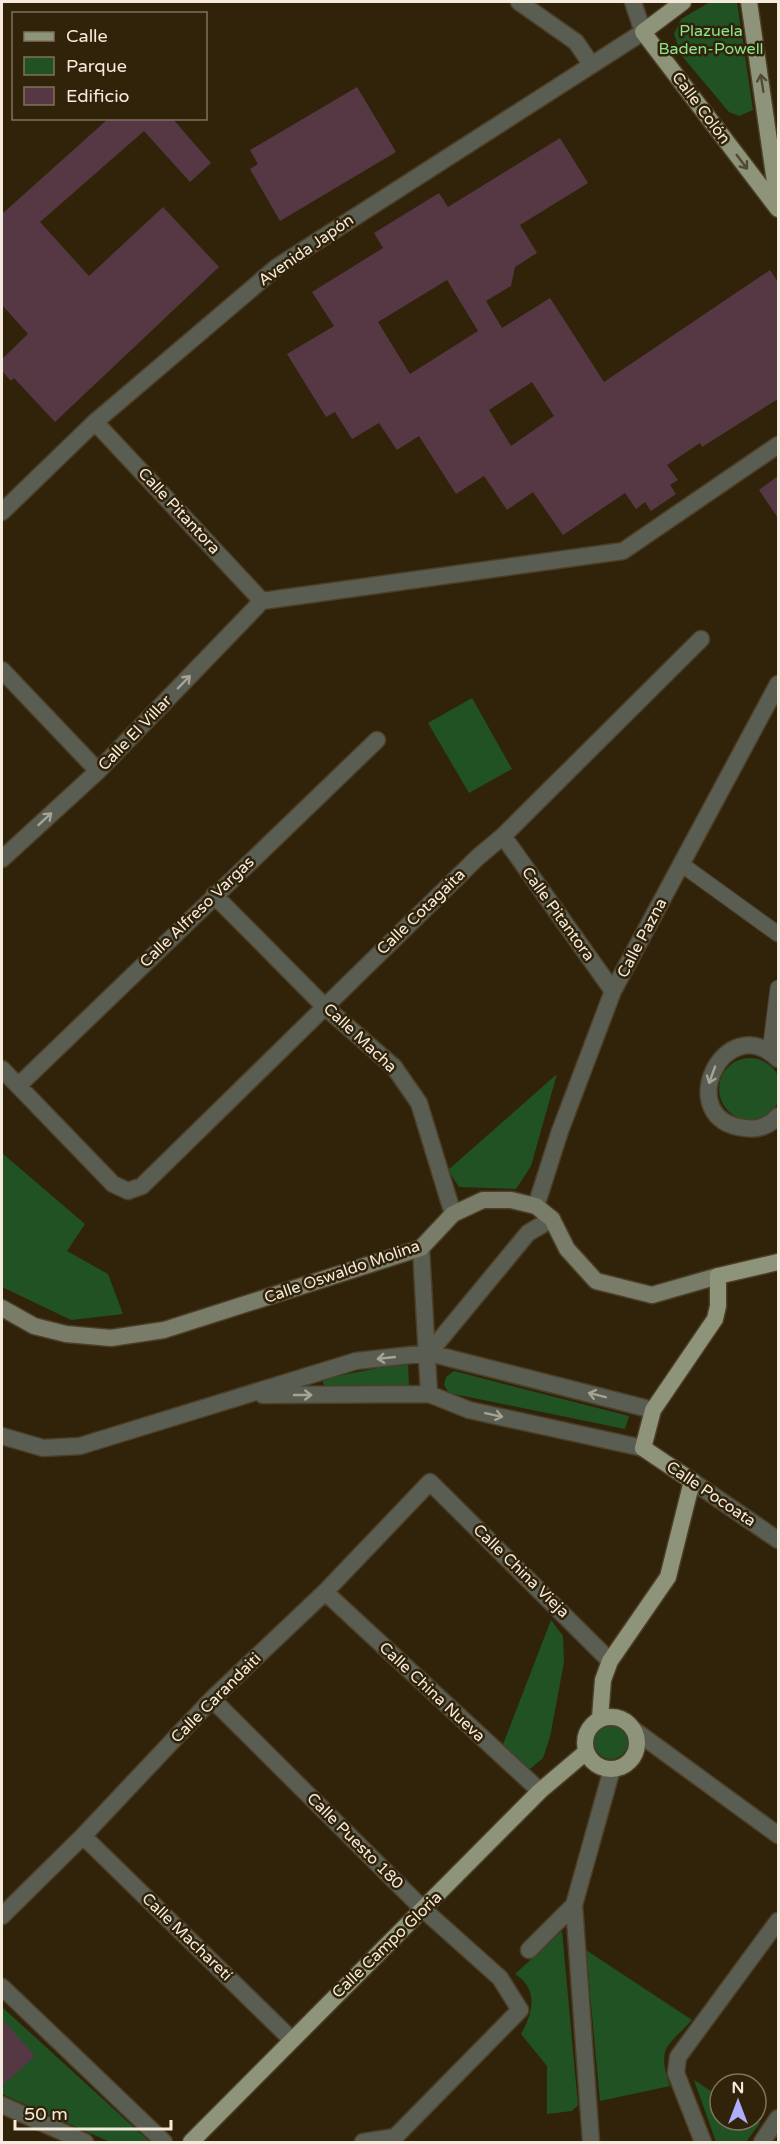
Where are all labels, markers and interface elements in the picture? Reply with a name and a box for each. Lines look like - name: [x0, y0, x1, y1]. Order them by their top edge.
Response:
- legend: [12, 12, 207, 120]
- park label: Plazuela Baden-Powell: [658, 21, 764, 59]
- text: Calle: [66, 25, 108, 47]
- text: Parque: [66, 55, 127, 77]
- street label: Calle Colón: [667, 68, 735, 148]
- one-way arrow: [756, 73, 767, 93]
- text: Edificio: [66, 85, 130, 107]
- one-way arrow: [736, 153, 749, 169]
- street label: Avenida Japón: [254, 210, 358, 290]
- street label: Calle Pitantora: [134, 463, 224, 559]
- one-way arrow: [176, 675, 191, 690]
- street label: Calle El Villar: [94, 690, 177, 775]
- one-way arrow: [37, 812, 52, 826]
- street label: Calle Alfreso Vargas: [136, 852, 258, 972]
- street label: Calle Pitantora: [517, 863, 599, 965]
- street label: Calle Cotagaita: [373, 865, 469, 959]
- street label: Calle Pazna: [613, 895, 671, 981]
- street label: Calle Macha: [319, 999, 401, 1077]
- one-way arrow: [705, 1065, 716, 1084]
- street label: Calle Oswaldo Molina: [262, 1236, 422, 1308]
- one-way arrow: [377, 1353, 396, 1364]
- one-way arrow: [292, 1389, 312, 1401]
- one-way arrow: [587, 1389, 606, 1401]
- one-way arrow: [484, 1410, 503, 1422]
- street label: Calle Pocoata: [662, 1457, 760, 1531]
- street label: Calle China Vieja: [469, 1520, 573, 1622]
- street label: Calle China Nueva: [375, 1638, 489, 1746]
- street label: Calle Carandaiti: [167, 1649, 265, 1747]
- street label: Calle Puesto 180: [303, 1789, 407, 1893]
- street label: Calle Campo Gloria: [328, 1887, 446, 2003]
- street label: Calle Macharetí: [138, 1889, 236, 1985]
- north arrow: [708, 2072, 768, 2132]
- text: N: [732, 2078, 744, 2098]
- scale bar: [15, 2093, 171, 2131]
- text: 50 m: [24, 2103, 68, 2125]

